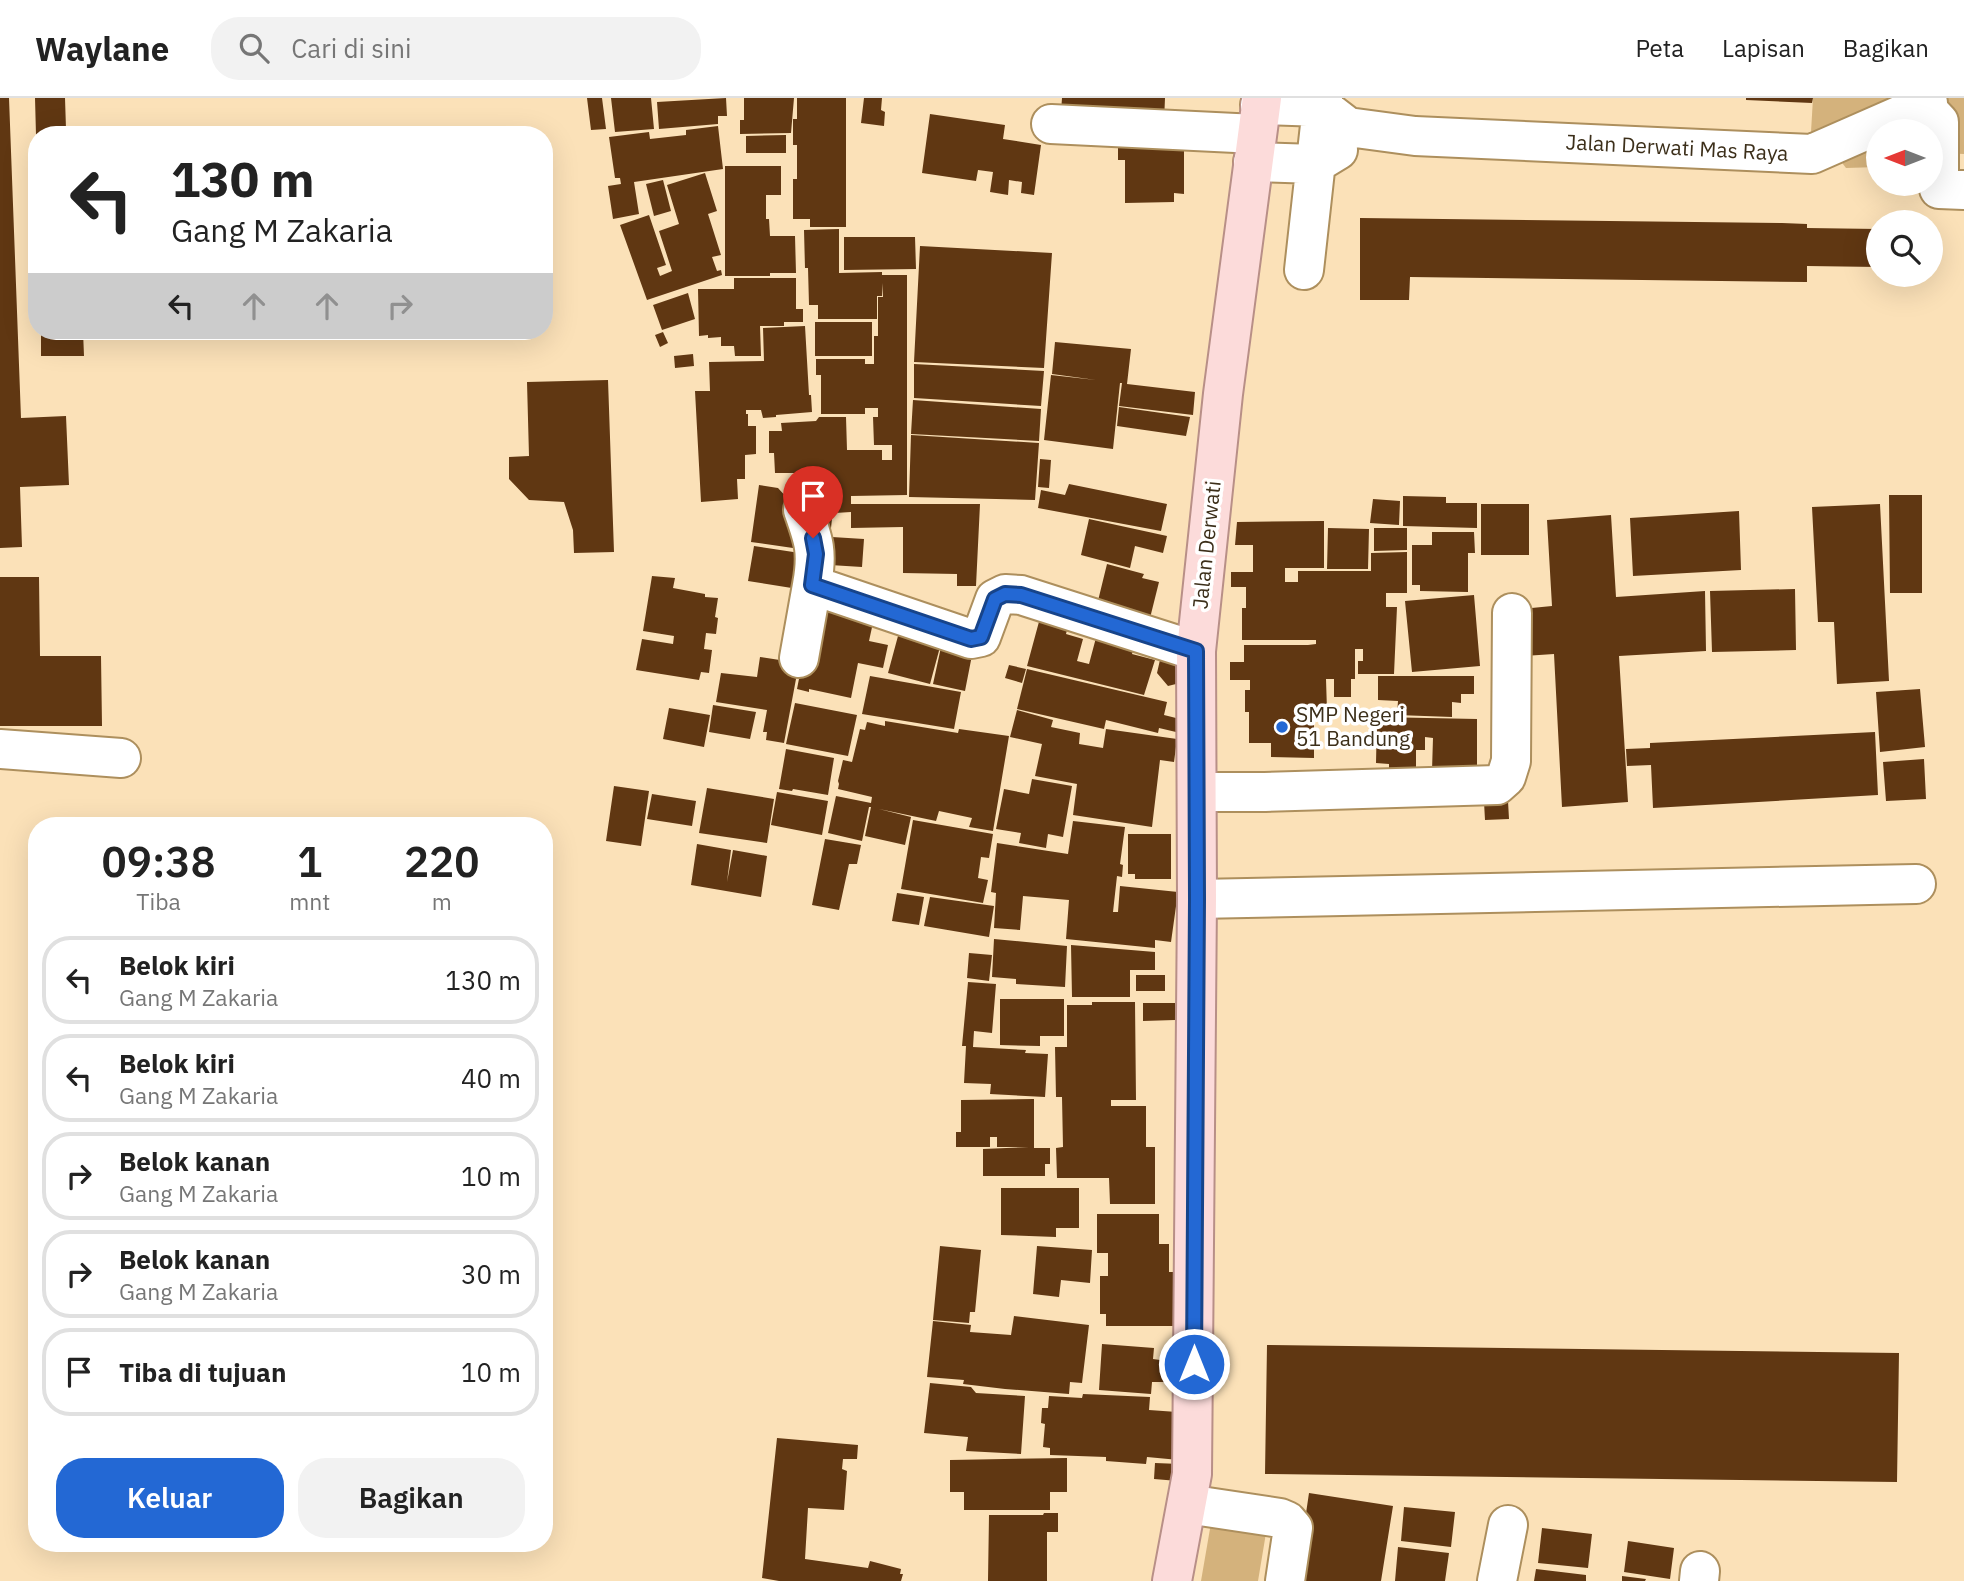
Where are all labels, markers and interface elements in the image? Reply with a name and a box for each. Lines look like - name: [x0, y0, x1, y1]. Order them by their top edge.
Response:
- search box: [211, 17, 701, 80]
- text: Waylane: [35, 27, 169, 70]
- icon: search: [235, 29, 273, 67]
- text: Cari di sini: [291, 31, 412, 65]
- text: Peta: [1636, 32, 1684, 64]
- text: Lapisan: [1722, 32, 1805, 64]
- text: Bagikan: [1843, 32, 1929, 64]
- north arrow: [1866, 119, 1942, 196]
- map controls: [1866, 119, 1943, 287]
- street label: Jalan Derwati Mas Raya: [1565, 127, 1789, 167]
- text: 130 m: [171, 147, 315, 210]
- icon: left: [56, 154, 147, 245]
- text: Gang M Zakaria: [171, 209, 393, 251]
- button: search: [1866, 210, 1943, 287]
- icon: left: [162, 287, 200, 325]
- icon: ahead: [235, 287, 273, 325]
- icon: ahead: [308, 287, 346, 325]
- icon: right: [381, 287, 419, 325]
- pin: [783, 466, 843, 538]
- icon: arrive: [794, 477, 832, 515]
- street label: Jalan Derwati: [1185, 479, 1227, 610]
- place label: SMP Negeri 51 Bandung: [1296, 700, 1410, 752]
- marker: SMP Negeri 51 Bandung: [1274, 719, 1290, 735]
- text: 09:38: [101, 834, 216, 889]
- text: 1: [297, 834, 322, 889]
- text: 220: [404, 834, 479, 889]
- text: Tiba: [136, 886, 181, 916]
- text: mnt: [289, 886, 330, 916]
- text: m: [432, 886, 452, 916]
- text: Belok kiri: [119, 948, 235, 982]
- icon: left: [60, 961, 98, 999]
- text: 130 m: [445, 963, 521, 997]
- text: Gang M Zakaria: [119, 982, 278, 1012]
- text: Belok kiri: [119, 1046, 235, 1080]
- icon: left: [60, 1059, 98, 1097]
- text: 40 m: [461, 1061, 521, 1095]
- text: Gang M Zakaria: [119, 1080, 278, 1110]
- text: Belok kanan: [119, 1144, 270, 1178]
- icon: right: [60, 1157, 98, 1195]
- text: 10 m: [461, 1159, 521, 1193]
- text: Gang M Zakaria: [119, 1178, 278, 1208]
- text: Belok kanan: [119, 1242, 270, 1276]
- icon: right: [60, 1255, 98, 1293]
- text: 30 m: [461, 1257, 521, 1291]
- text: Gang M Zakaria: [119, 1276, 278, 1306]
- position arrow: [1157, 1327, 1231, 1401]
- icon: arrive: [60, 1353, 98, 1391]
- text: Tiba di tujuan: [119, 1355, 286, 1389]
- text: 10 m: [461, 1355, 521, 1389]
- button: Keluar: [56, 1458, 284, 1538]
- button: Bagikan: [298, 1458, 525, 1538]

